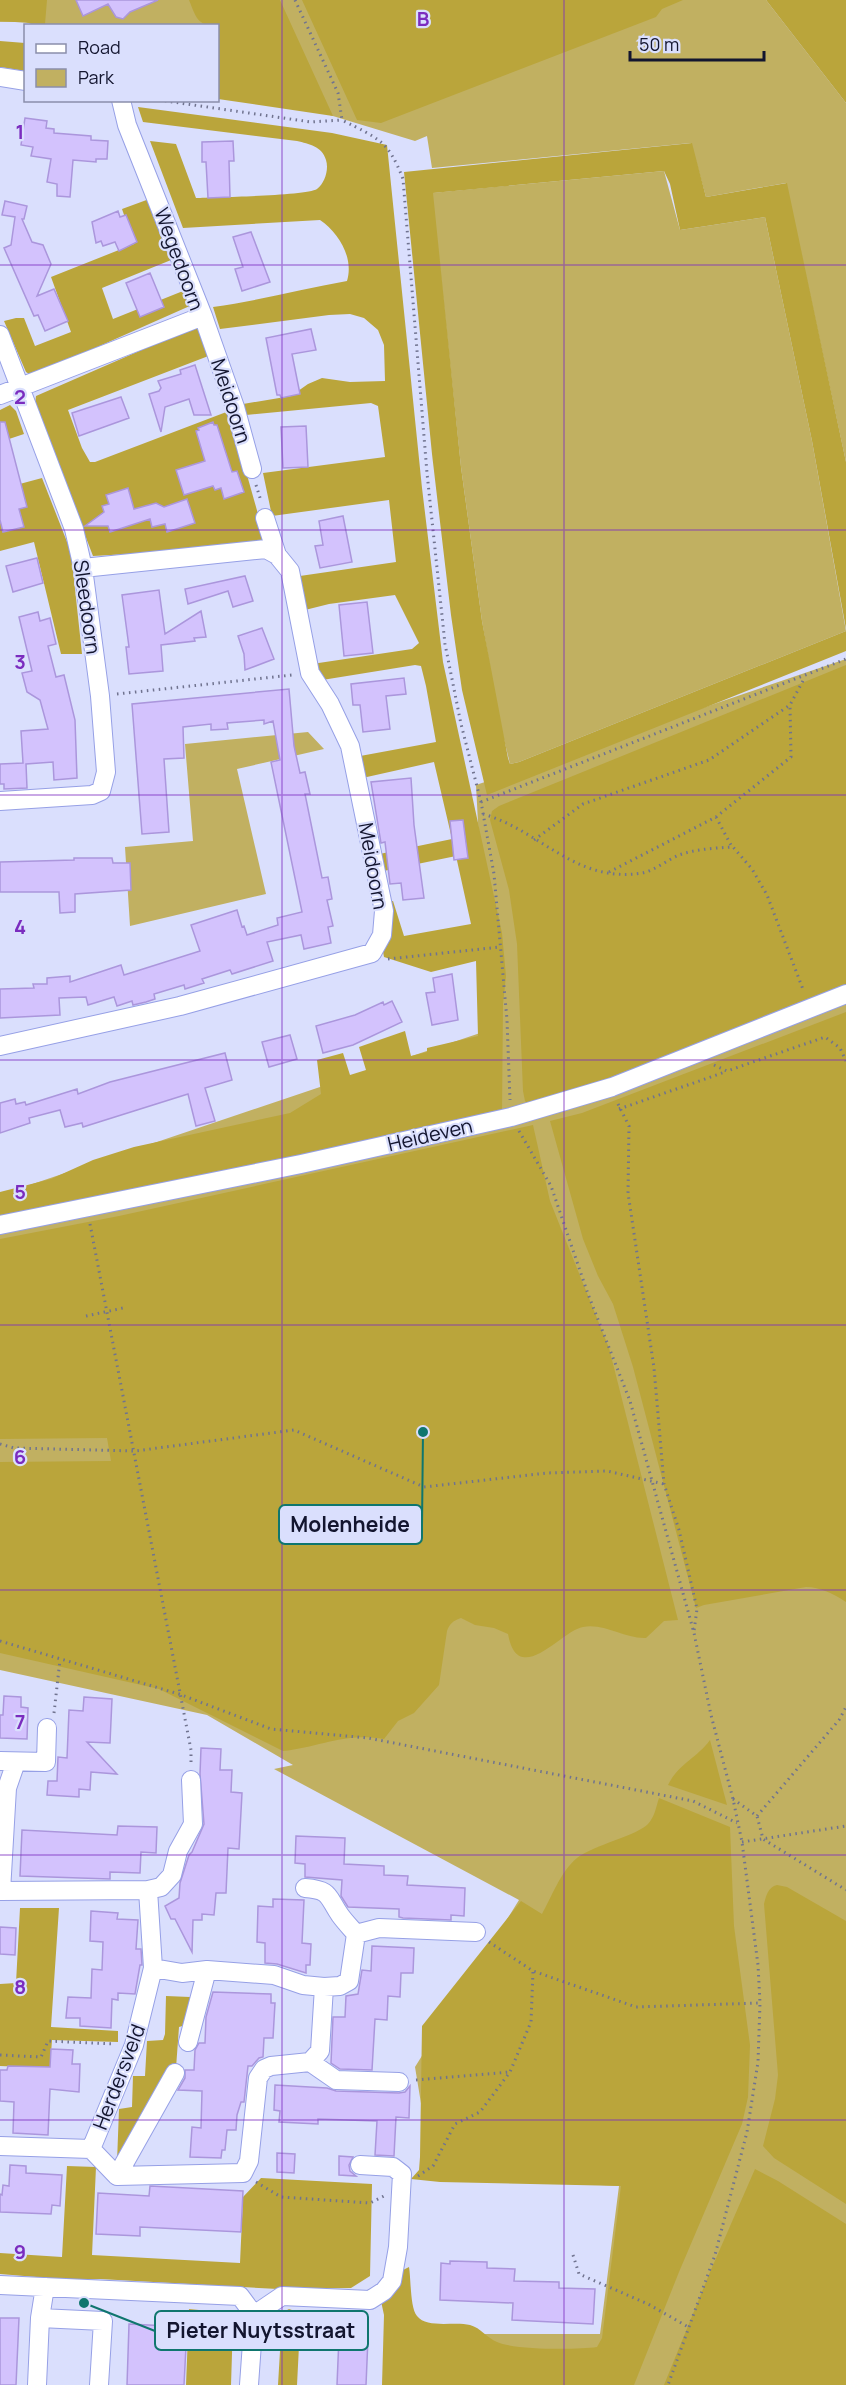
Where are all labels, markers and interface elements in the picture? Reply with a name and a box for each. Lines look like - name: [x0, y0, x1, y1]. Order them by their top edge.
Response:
- text: B: [417, 5, 430, 32]
- legend: [24, 24, 219, 102]
- scale bar: [630, 24, 764, 62]
- text: 50 m: [639, 32, 679, 56]
- text: Road: [78, 35, 121, 59]
- text: Park: [78, 65, 115, 89]
- text: 1: [16, 118, 24, 145]
- street label: Wegedoorn: [148, 204, 211, 314]
- street label: Meidoorn: [205, 355, 258, 447]
- text: 2: [14, 383, 26, 410]
- street label: Sleedoorn: [68, 558, 107, 656]
- text: 3: [14, 648, 26, 675]
- street label: Meidoorn: [353, 820, 394, 911]
- text: 4: [14, 913, 26, 940]
- street label: Heideven: [385, 1112, 475, 1157]
- text: 5: [14, 1178, 26, 1205]
- text: 6: [14, 1443, 26, 1470]
- callout: Molenheide: [279, 1505, 422, 1544]
- text: Molenheide: [290, 1510, 410, 1538]
- text: 7: [15, 1708, 25, 1735]
- text: 8: [14, 1973, 26, 2000]
- street label: Herdersveld: [86, 2020, 151, 2133]
- text: 9: [14, 2238, 26, 2265]
- callout: Pieter Nuytsstraat: [155, 2311, 368, 2350]
- text: Pieter Nuytsstraat: [167, 2316, 355, 2344]

